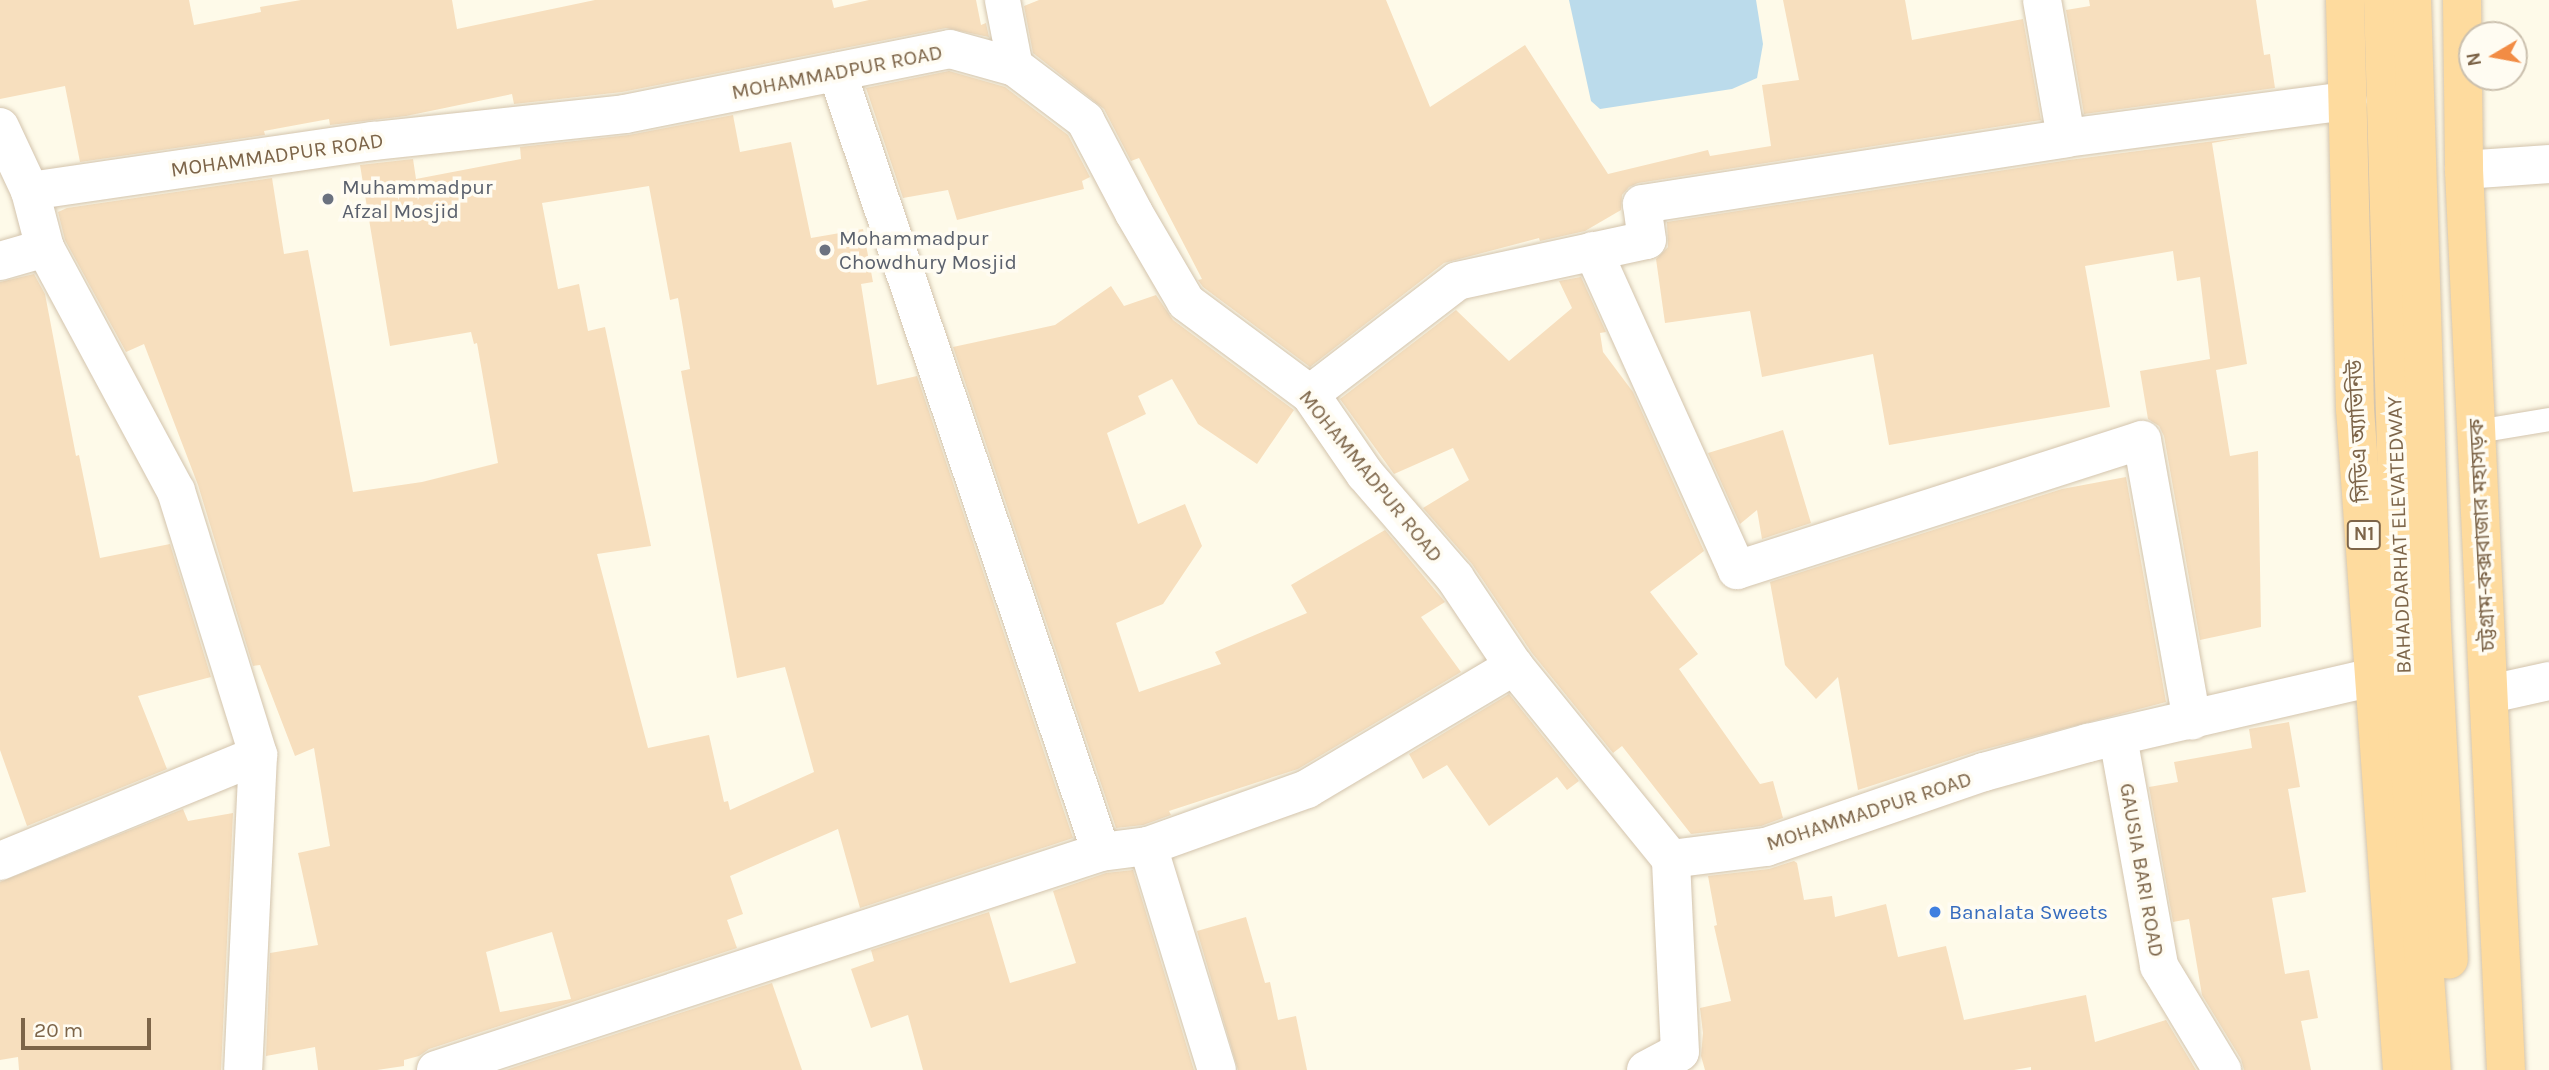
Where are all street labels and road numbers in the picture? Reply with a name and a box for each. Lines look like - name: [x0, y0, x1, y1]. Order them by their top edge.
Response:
- street label: MOHAMMADPUR ROAD: [729, 39, 945, 105]
- street label: MOHAMMADPUR ROAD: [169, 128, 385, 182]
- street label: সিডিএ অ্যাভিনিউ: [2342, 359, 2374, 503]
- street label: MOHAMMADPUR ROAD: [1294, 385, 1448, 567]
- street label: BAHADDARHAT ELEVATEDWAY: [2382, 396, 2416, 674]
- street label: চট্টগ্রাম-কক্সবাজার মহাসড়ক: [2463, 418, 2501, 652]
- road number: N1: [2346, 520, 2382, 550]
- street label: MOHAMMADPUR ROAD: [1763, 766, 1975, 856]
- street label: GAUSIA BARI ROAD: [2114, 781, 2170, 959]

